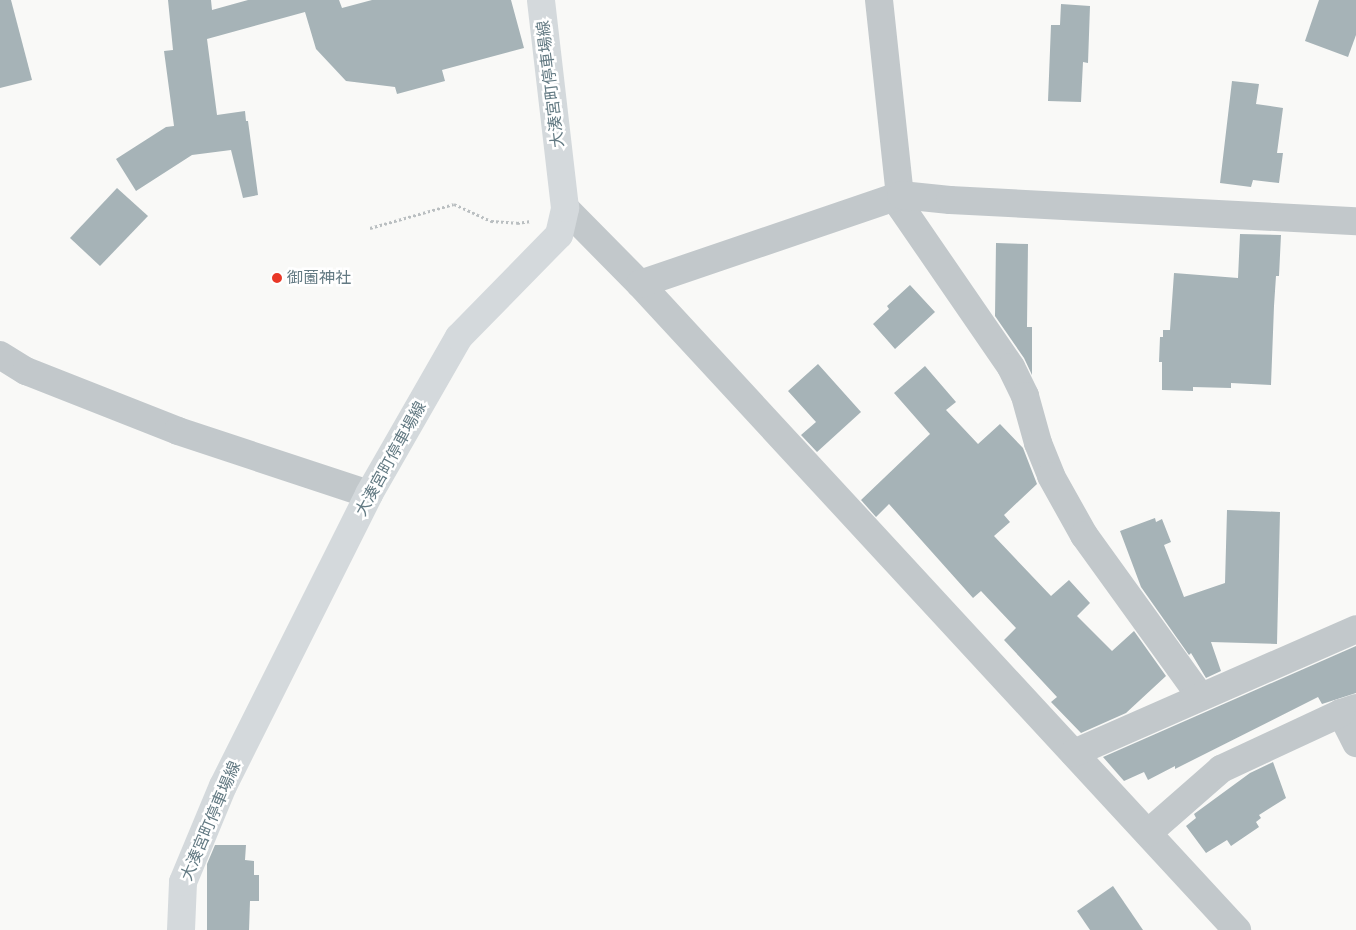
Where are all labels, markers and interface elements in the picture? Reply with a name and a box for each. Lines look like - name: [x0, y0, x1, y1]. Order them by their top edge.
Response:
- street label: 大湊宮町停車場線: [534, 19, 568, 149]
- place label: 御薗神社: [287, 268, 351, 288]
- marker: 御薗神社: [271, 272, 283, 284]
- street label: 大湊宮町停車場線: [352, 398, 430, 520]
- street label: 大湊宮町停車場線: [177, 758, 245, 884]

